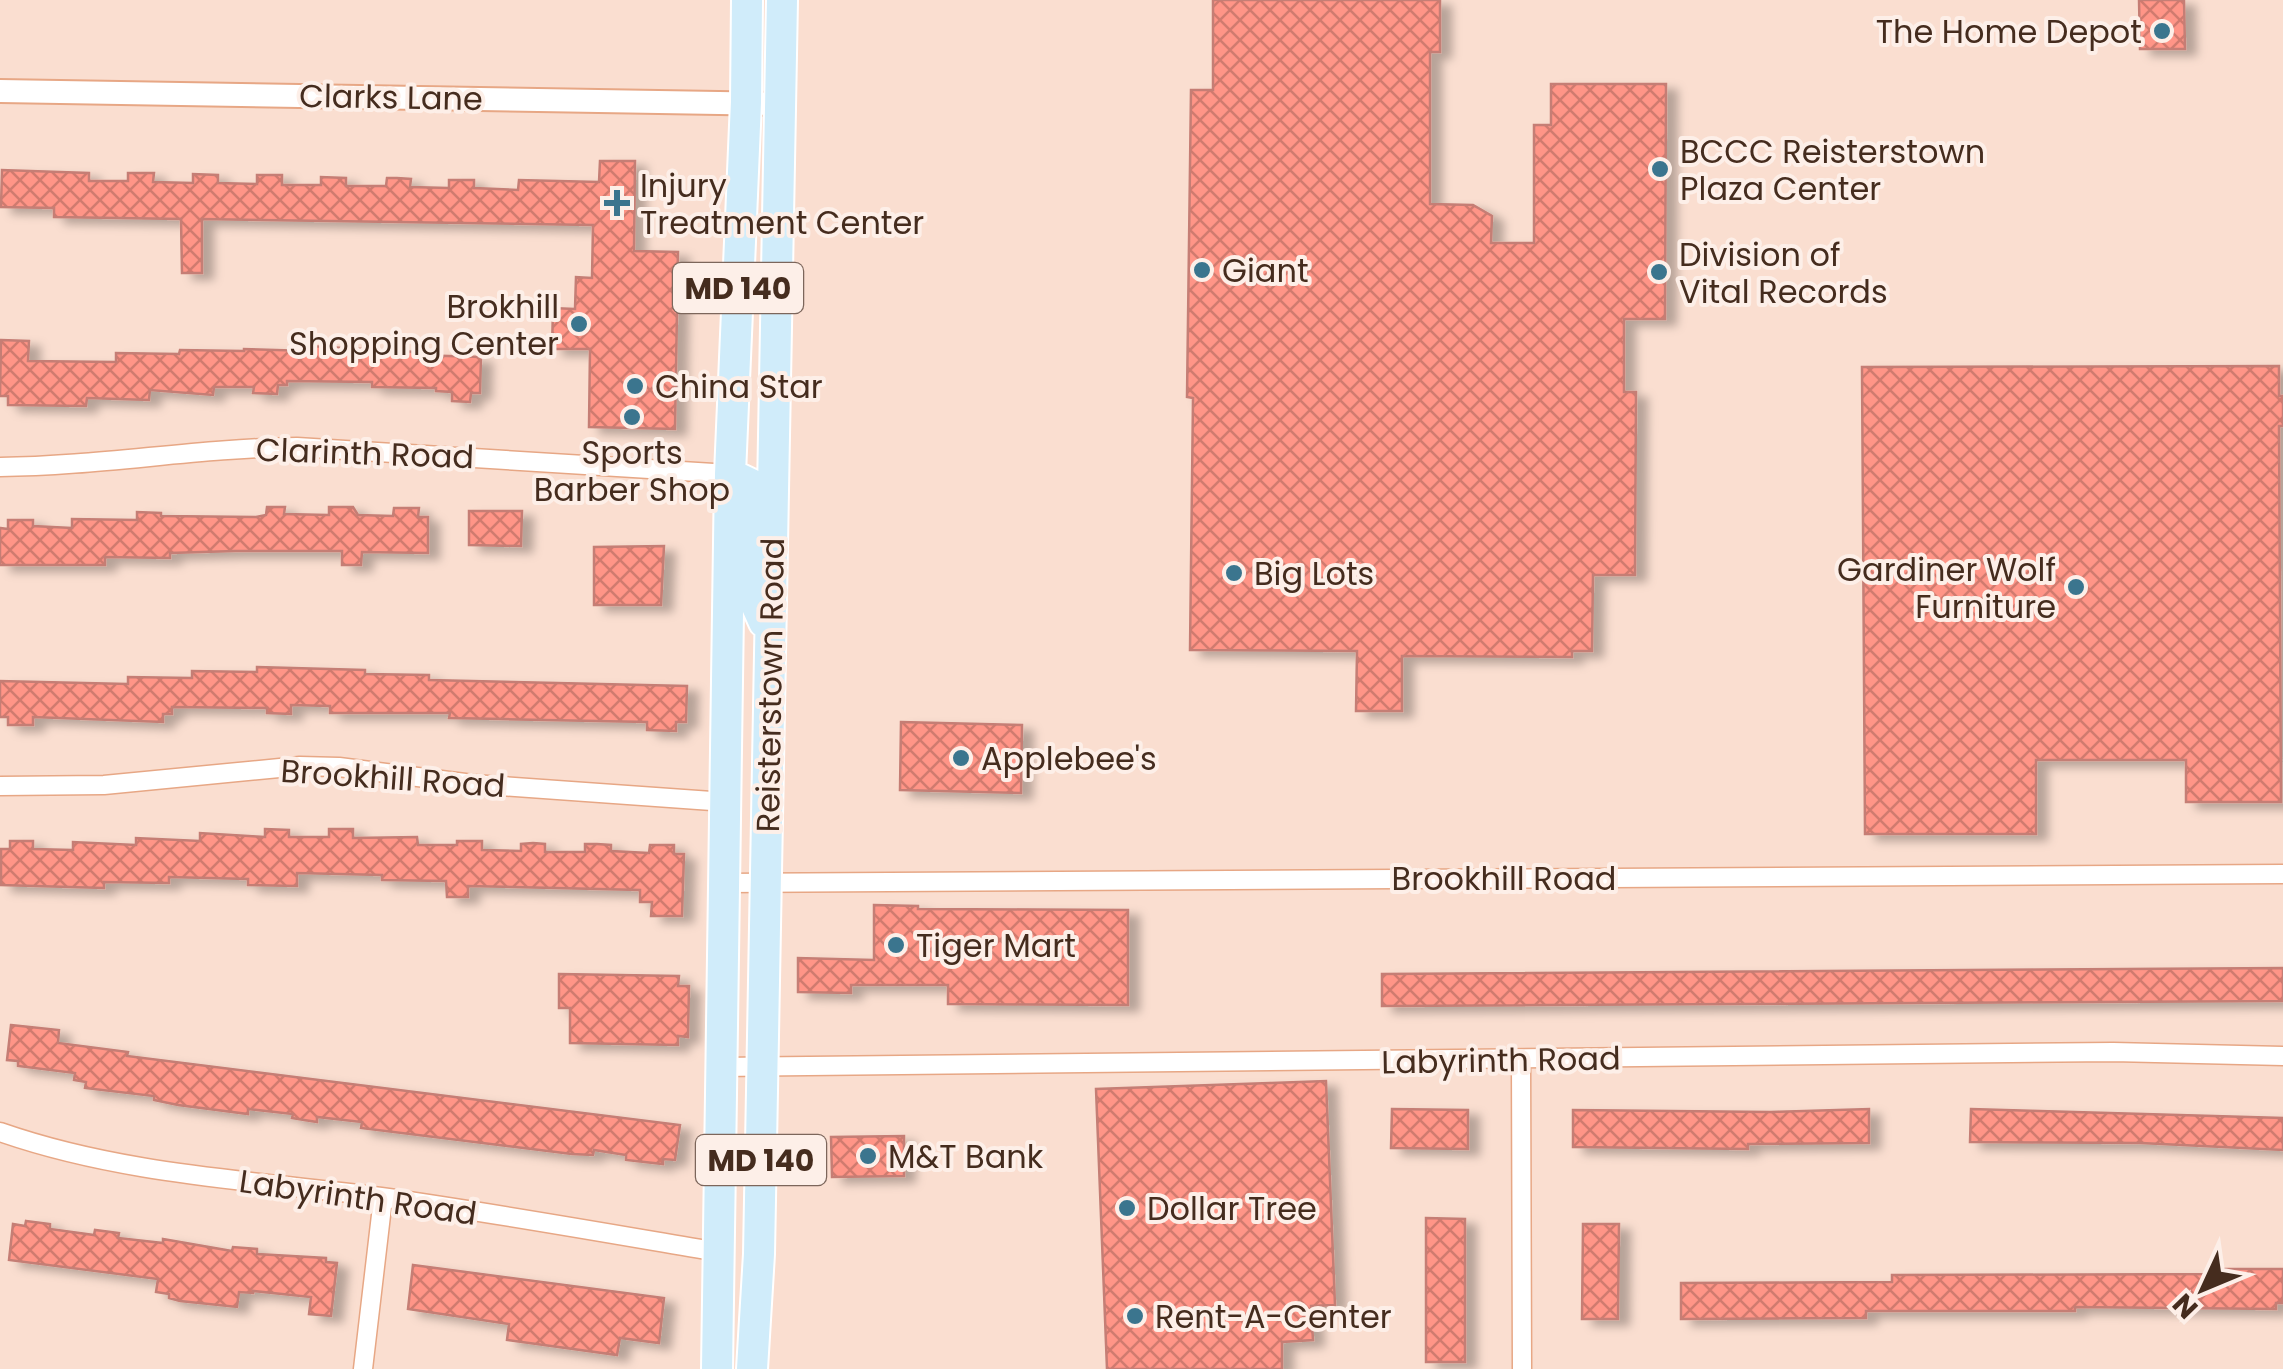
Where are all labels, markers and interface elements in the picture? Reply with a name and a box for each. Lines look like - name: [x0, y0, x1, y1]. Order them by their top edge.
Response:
- place label: The Home Depot: [1876, 9, 2142, 54]
- marker: The Home Depot: [2151, 20, 2173, 42]
- street label: Clarks Lane: [299, 73, 483, 121]
- place label: BCCC Reisterstown Plaza Center: [1680, 129, 1985, 211]
- marker: BCCC Reisterstown Plaza Center: [1649, 158, 1671, 180]
- place label: Injury Treatment Center: [640, 163, 924, 245]
- marker: Injury Treatment Center: [604, 190, 630, 216]
- place label: Division of Vital Records: [1679, 232, 1888, 314]
- place label: Giant: [1222, 248, 1309, 293]
- marker: Giant: [1191, 259, 1213, 281]
- marker: Division of Vital Records: [1648, 261, 1670, 283]
- road number: MD 140: [673, 263, 803, 313]
- place label: Brokhill Shopping Center: [289, 284, 559, 366]
- marker: Brokhill Shopping Center: [568, 313, 590, 335]
- place label: China Star: [655, 364, 823, 409]
- marker: China Star: [624, 375, 646, 397]
- marker: Sports Barber Shop: [621, 406, 643, 428]
- street label: Clarinth Road: [255, 427, 475, 479]
- place label: Sports Barber Shop: [534, 430, 730, 512]
- street label: Reisterstown Road: [745, 537, 795, 833]
- place label: Gardiner Wolf Furniture: [1837, 547, 2056, 629]
- place label: Big Lots: [1254, 551, 1374, 596]
- marker: Big Lots: [1223, 562, 1245, 584]
- marker: Gardiner Wolf Furniture: [2065, 576, 2087, 598]
- place label: Applebee's: [981, 736, 1157, 781]
- marker: Applebee's: [950, 747, 972, 769]
- street label: Brookhill Road: [279, 748, 507, 808]
- street label: Brookhill Road: [1392, 856, 1616, 901]
- place label: Tiger Mart: [916, 923, 1076, 968]
- marker: Tiger Mart: [885, 934, 907, 956]
- street label: Labyrinth Road: [1381, 1035, 1621, 1085]
- place label: M&T Bank: [888, 1134, 1044, 1179]
- road number: MD 140: [696, 1135, 826, 1185]
- marker: M&T Bank: [857, 1145, 879, 1167]
- street label: Labyrinth Road: [236, 1158, 480, 1236]
- place label: Dollar Tree: [1147, 1186, 1317, 1231]
- marker: Dollar Tree: [1116, 1197, 1138, 1219]
- north arrow: [2153, 1239, 2253, 1339]
- text: N: [2164, 1285, 2207, 1327]
- place label: Rent-A-Center: [1155, 1294, 1392, 1339]
- marker: Rent-A-Center: [1124, 1305, 1146, 1327]

